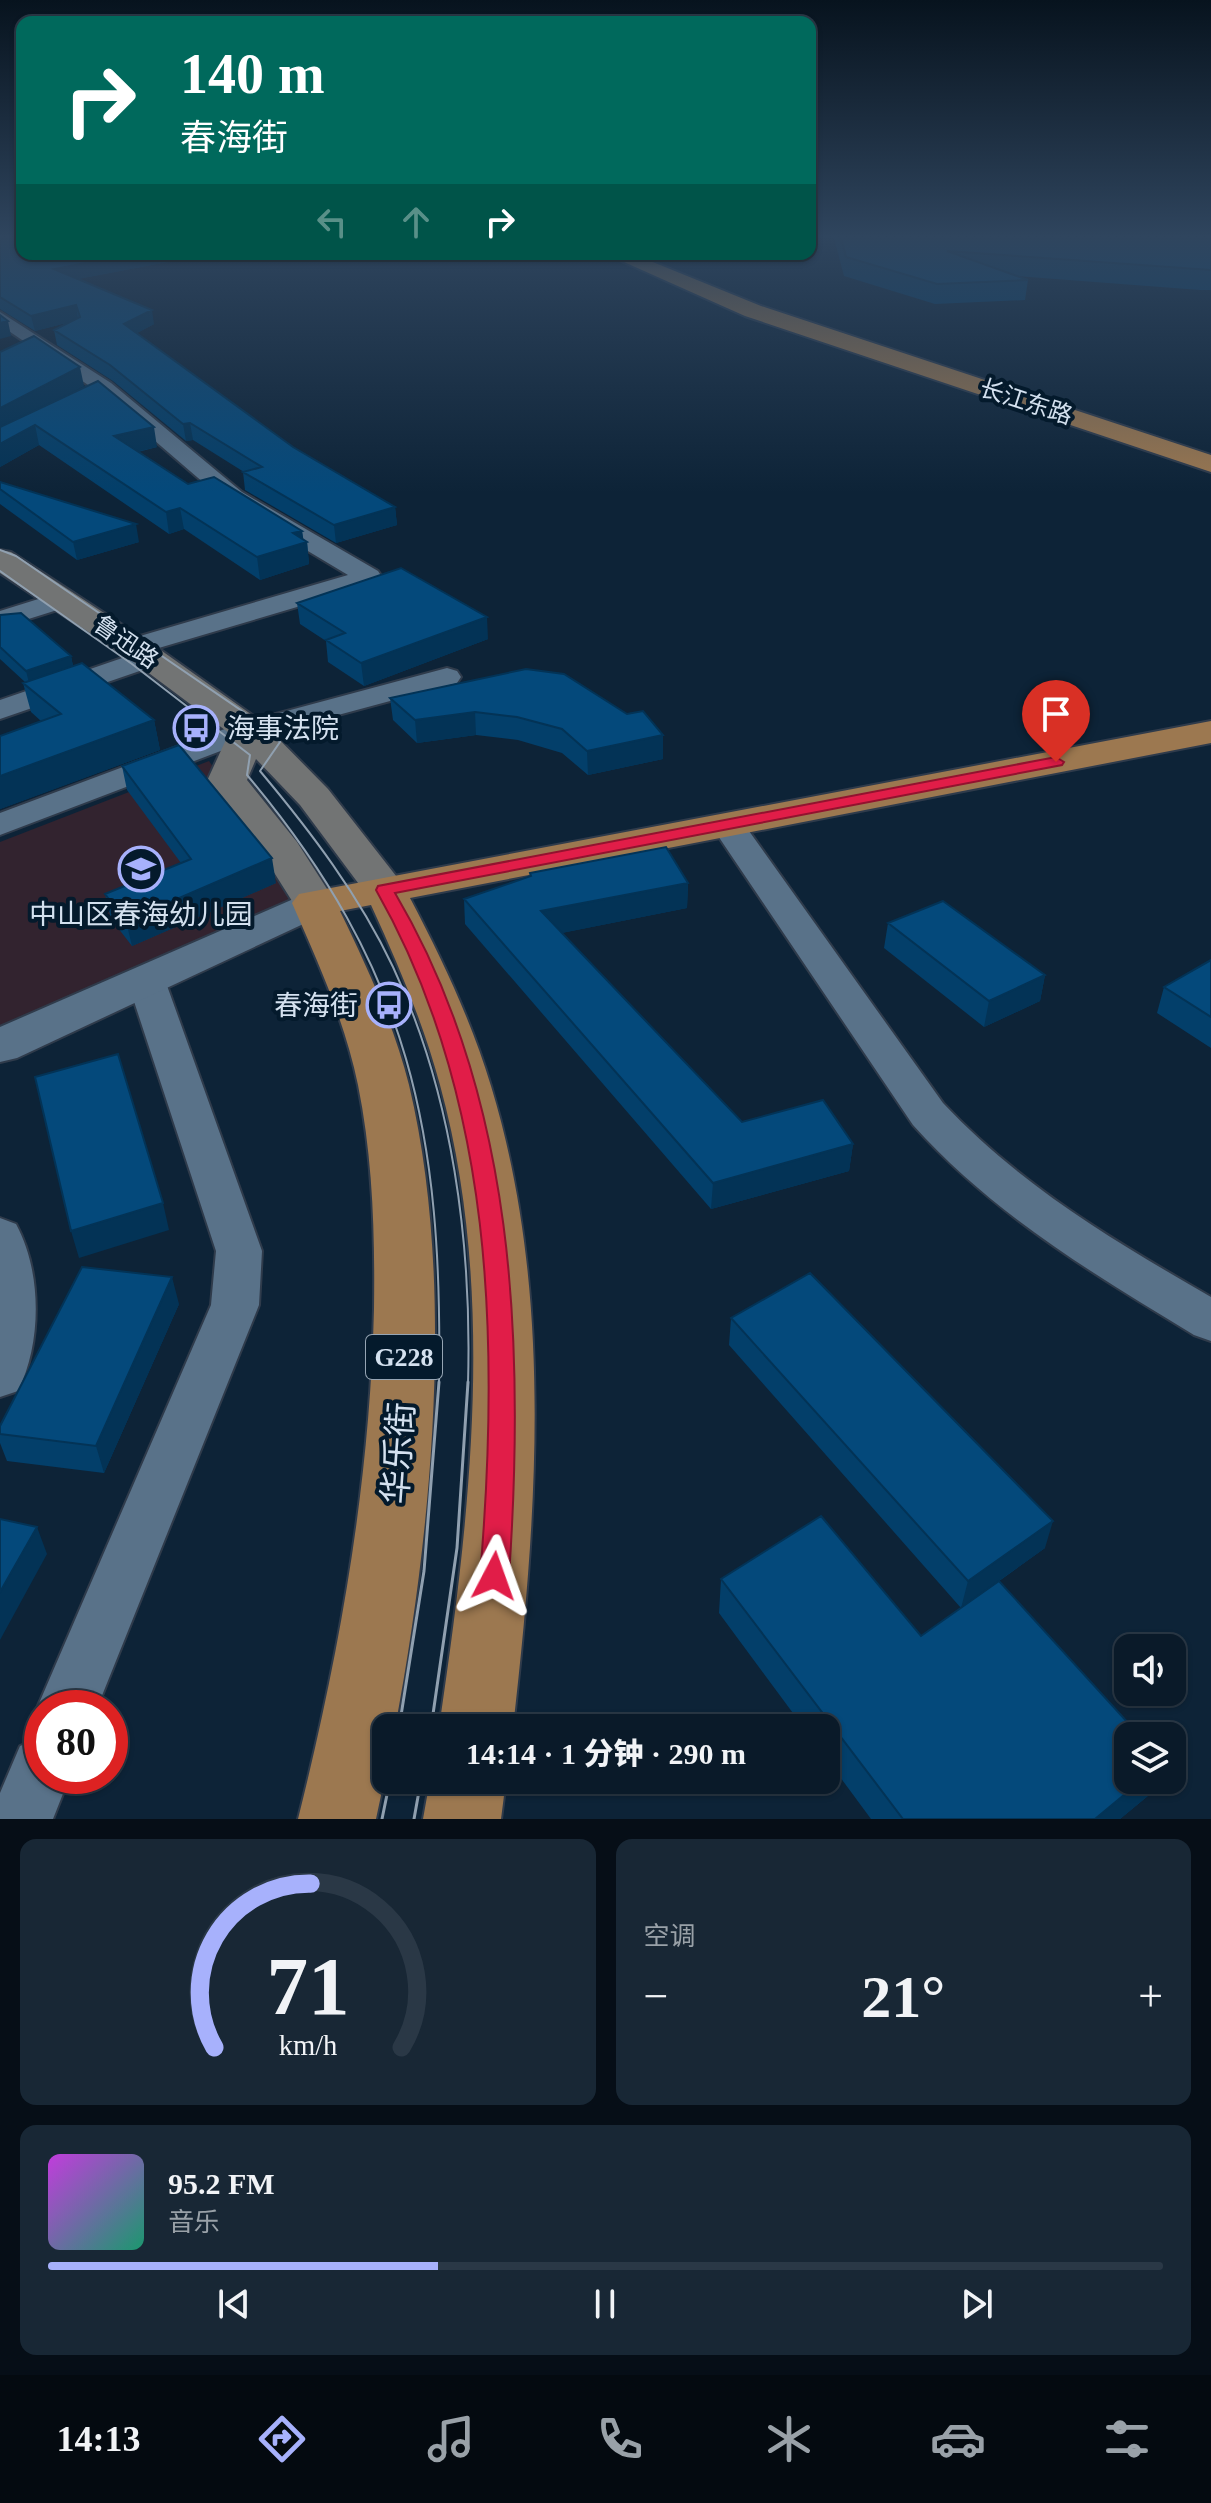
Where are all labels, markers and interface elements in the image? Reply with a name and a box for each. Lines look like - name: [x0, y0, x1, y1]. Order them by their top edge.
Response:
- text: 140 m: [180, 43, 325, 105]
- icon: right: [48, 48, 152, 152]
- text: 春海街: [180, 118, 288, 158]
- icon: left: [310, 200, 354, 244]
- icon: ahead: [394, 200, 438, 244]
- icon: right: [478, 200, 522, 244]
- street label: 长江东路: [976, 375, 1076, 429]
- street label: 鲁迅路: [89, 611, 163, 673]
- pin: [1022, 680, 1090, 762]
- icon: arrive: [1034, 692, 1078, 736]
- bus stop icon: 海事法院: [172, 704, 220, 752]
- place label: 海事法院: [227, 713, 339, 744]
- school or university icon: 中山区春海幼儿园: [117, 845, 165, 893]
- place label: 中山区春海幼儿园: [29, 899, 253, 930]
- bus stop icon: 春海街: [365, 981, 413, 1029]
- place label: 春海街: [274, 990, 358, 1021]
- road number: G228: [366, 1335, 442, 1379]
- street label: 华乐街: [376, 1401, 421, 1505]
- position arrow: [452, 1534, 536, 1618]
- map controls: [1114, 1634, 1186, 1794]
- button: sound: [1114, 1634, 1186, 1706]
- speed limit sign: 80: [24, 1690, 128, 1794]
- button: layers: [1114, 1722, 1186, 1794]
- text: 14:14 · 1 分钟 · 290 m: [466, 1737, 746, 1770]
- text: 空调: [644, 1922, 696, 1951]
- text: 71: [266, 1940, 349, 2032]
- text: 21°: [861, 1964, 945, 2030]
- text: −: [644, 1972, 668, 2021]
- text: +: [1138, 1972, 1163, 2021]
- text: km/h: [278, 2030, 337, 2061]
- text: 95.2 FM: [168, 2167, 275, 2200]
- text: 音乐: [168, 2208, 220, 2237]
- icon: previous: [212, 2282, 256, 2326]
- icon: pause: [583, 2282, 627, 2326]
- icon: next: [955, 2282, 999, 2326]
- icon: directions: [254, 2411, 310, 2467]
- icon: music: [423, 2411, 479, 2467]
- icon: phone: [592, 2411, 648, 2467]
- icon: climate: [761, 2411, 817, 2467]
- icon: car: [930, 2411, 986, 2467]
- icon: filters: [1099, 2411, 1155, 2467]
- text: 14:13: [57, 2419, 141, 2459]

